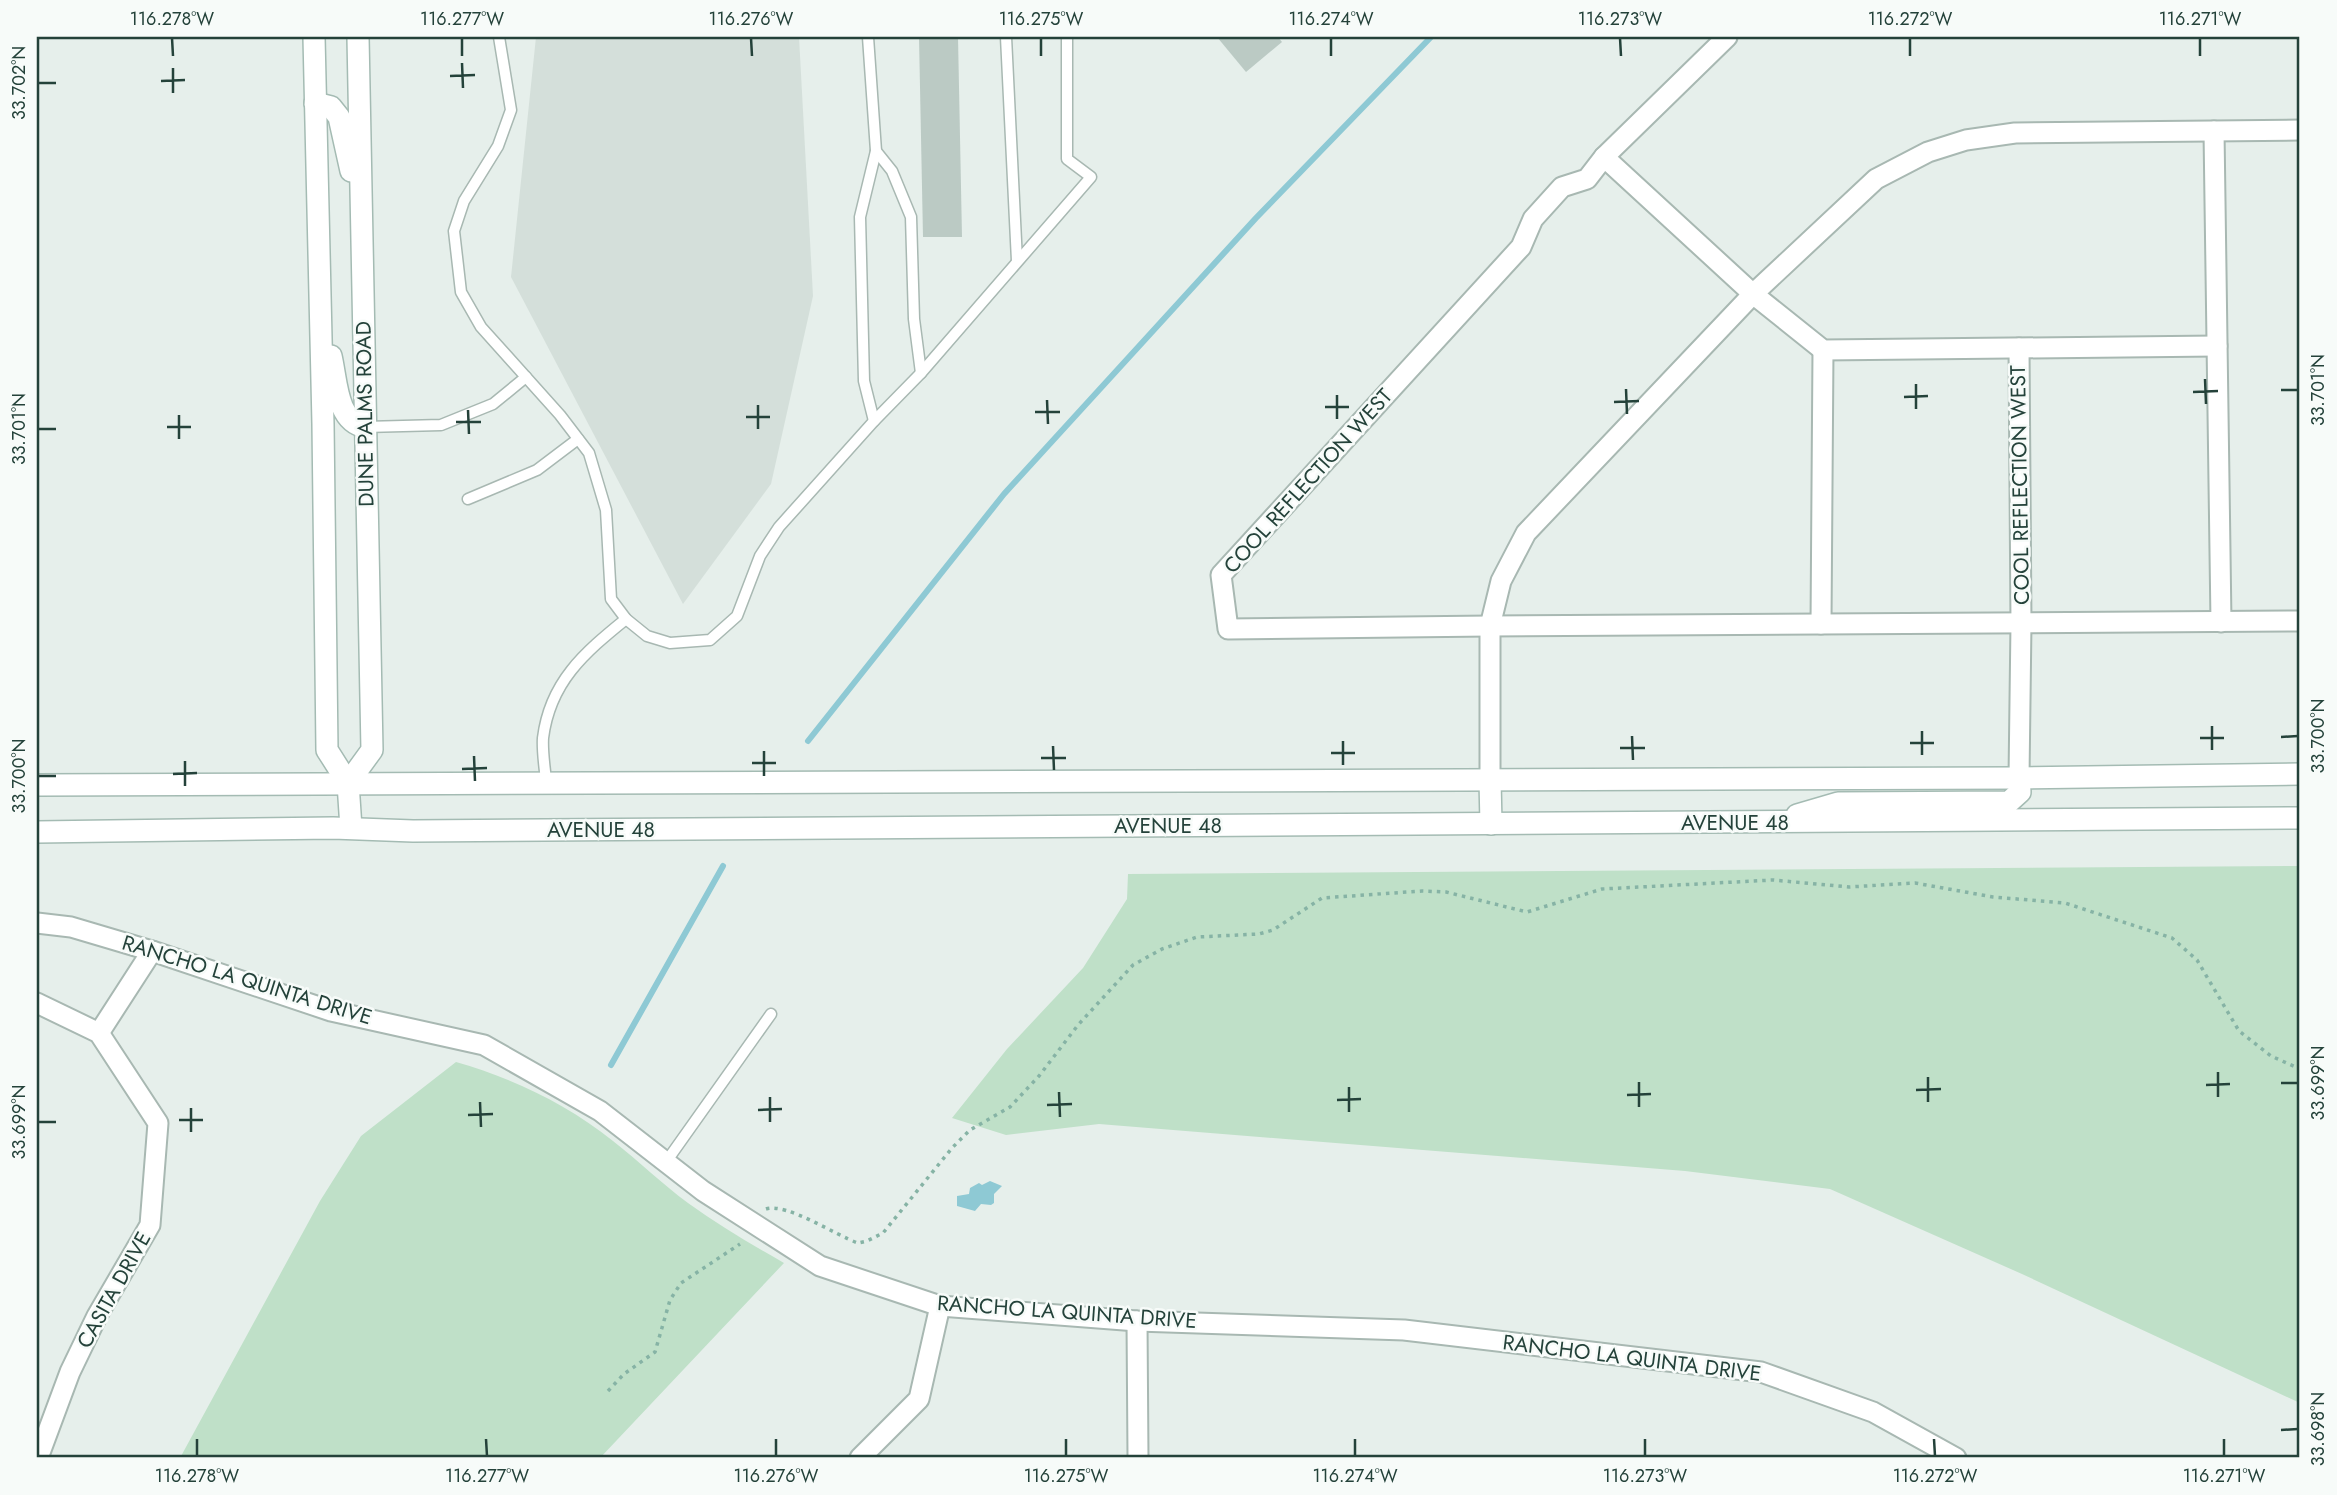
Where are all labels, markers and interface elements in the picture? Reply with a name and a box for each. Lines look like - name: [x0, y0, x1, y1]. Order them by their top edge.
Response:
- text: 116.278°W: [130, 6, 214, 32]
- text: 116.277°W: [420, 6, 504, 32]
- text: 116.276°W: [709, 6, 794, 32]
- text: 116.275°W: [999, 6, 1083, 32]
- text: 116.274°W: [1289, 6, 1374, 32]
- text: 116.273°W: [1578, 6, 1662, 32]
- text: 116.272°W: [1868, 6, 1953, 32]
- text: 116.271°W: [2159, 6, 2241, 32]
- text: 33.702°N: [6, 46, 32, 120]
- street label: DUNE PALMS ROAD: [348, 321, 382, 507]
- text: 33.701°N: [2305, 354, 2331, 426]
- street label: COOL REFLECTION WEST: [2003, 365, 2037, 605]
- street label: COOL REFLECTION WEST: [1217, 382, 1399, 580]
- text: 33.701°N: [6, 393, 32, 465]
- text: 33.700°N: [2305, 699, 2331, 773]
- text: 33.700°N: [6, 739, 32, 813]
- street label: AVENUE 48: [1681, 808, 1789, 838]
- street label: AVENUE 48: [1114, 811, 1222, 841]
- street label: AVENUE 48: [547, 815, 655, 845]
- street label: RANCHO LA QUINTA DRIVE: [118, 928, 376, 1032]
- text: 33.699°N: [2305, 1046, 2331, 1120]
- text: 33.699°N: [6, 1085, 32, 1159]
- street label: CASITA DRIVE: [70, 1226, 158, 1354]
- street label: RANCHO LA QUINTA DRIVE: [936, 1288, 1198, 1336]
- street label: RANCHO LA QUINTA DRIVE: [1501, 1327, 1763, 1389]
- text: 33.698°N: [2305, 1392, 2331, 1466]
- text: 116.278°W: [155, 1463, 239, 1489]
- text: 116.277°W: [445, 1463, 529, 1489]
- text: 116.276°W: [734, 1463, 819, 1489]
- text: 116.275°W: [1024, 1463, 1108, 1489]
- text: 116.274°W: [1313, 1463, 1398, 1489]
- text: 116.273°W: [1603, 1463, 1687, 1489]
- text: 116.272°W: [1893, 1463, 1978, 1489]
- text: 116.271°W: [2183, 1463, 2265, 1489]

